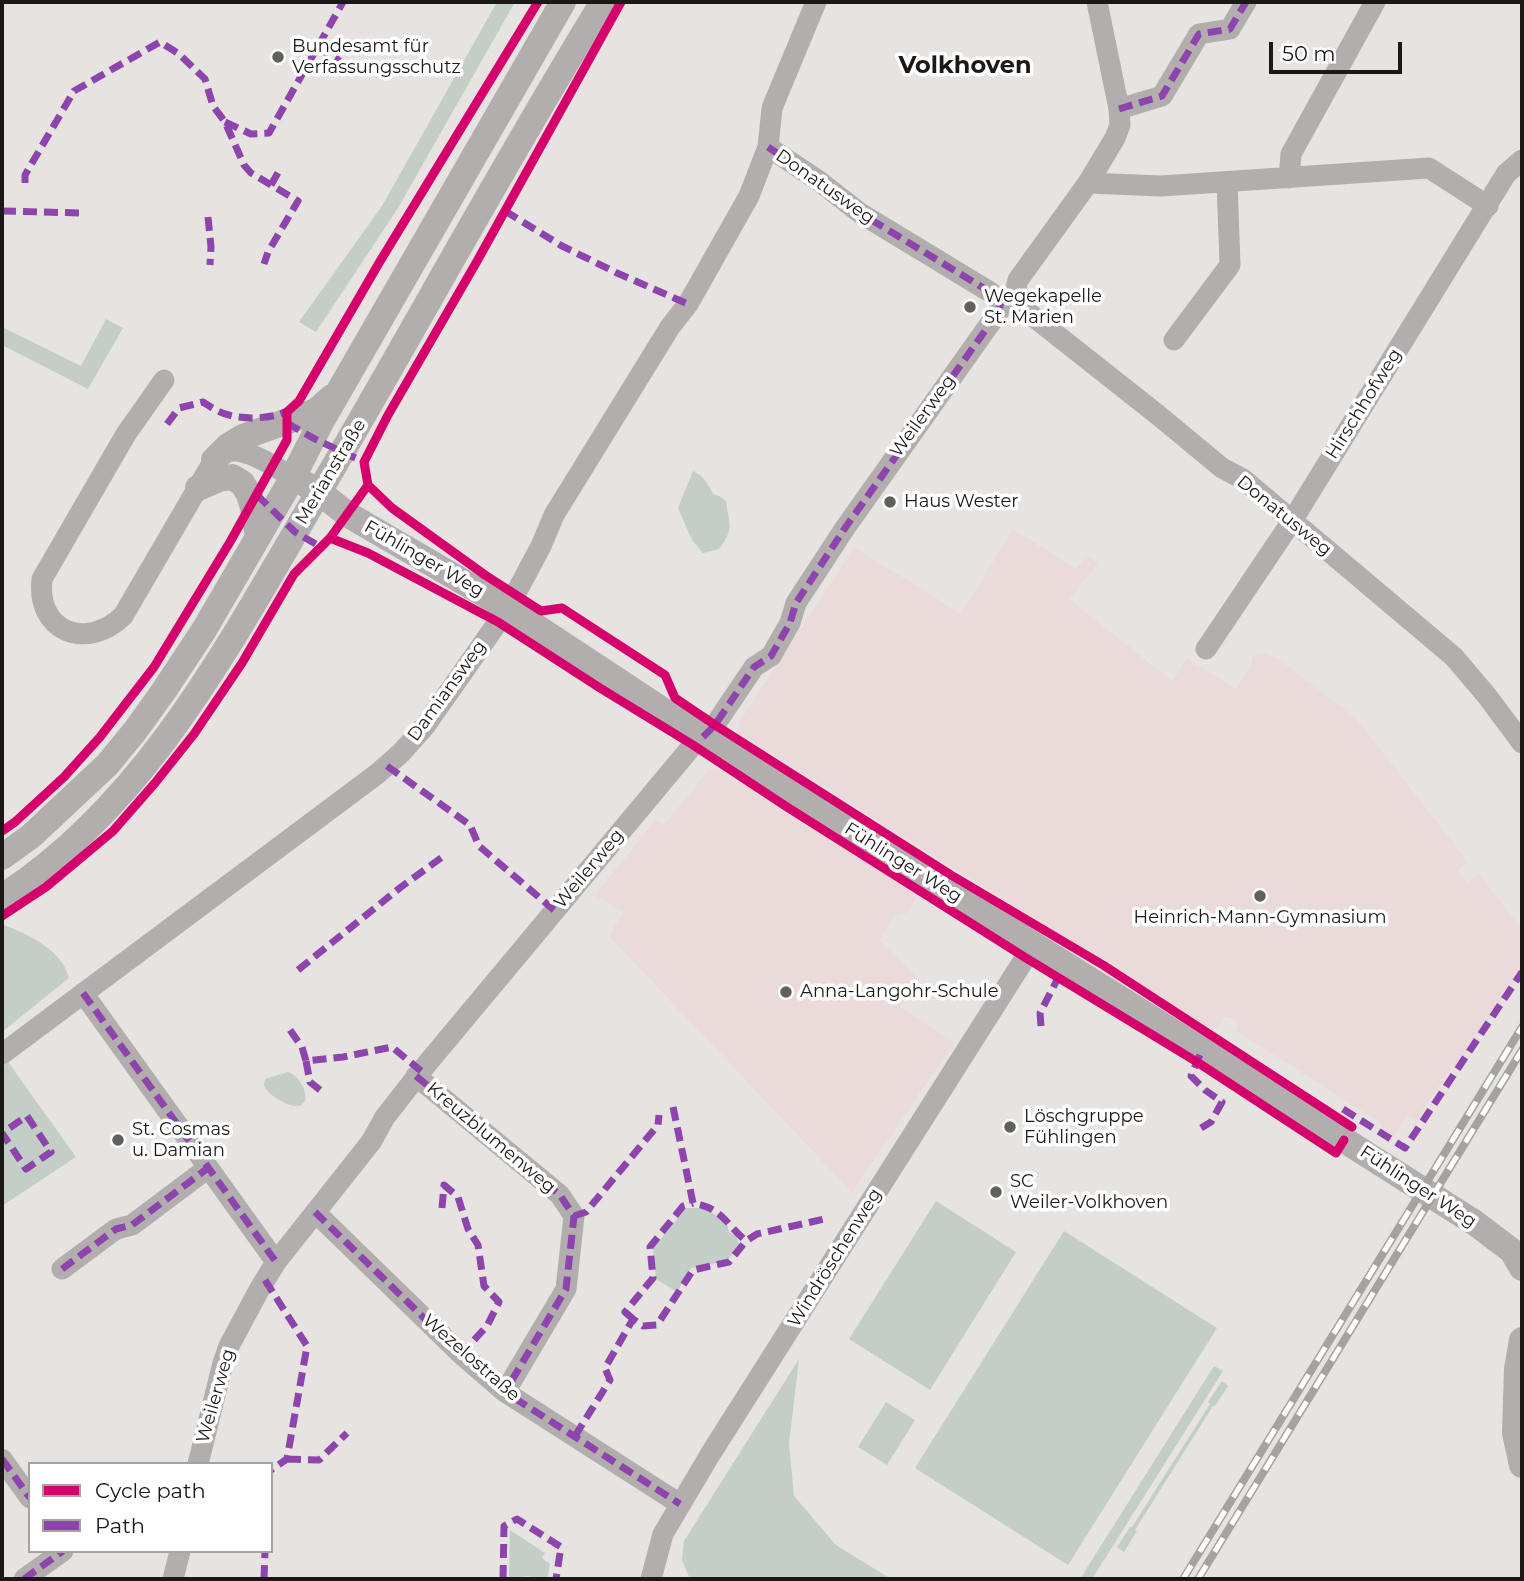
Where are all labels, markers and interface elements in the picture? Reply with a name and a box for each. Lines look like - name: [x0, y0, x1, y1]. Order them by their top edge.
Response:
- scale bar: [1272, 28, 1405, 72]
- place label: Bundesamt für Verfassungsschutz: [292, 36, 461, 78]
- text: 50 m: [1282, 41, 1336, 66]
- marker: Bundesamt für Verfassungsschutz: [270, 49, 286, 65]
- district label: Volkhoven: [898, 52, 1032, 80]
- street label: Donatusweg: [771, 145, 879, 229]
- place label: Wegekapelle St. Marien: [984, 286, 1102, 328]
- marker: Wegekapelle St. Marien: [962, 299, 978, 315]
- street label: Hirschhofweg: [1321, 345, 1407, 463]
- street label: Weilerweg: [886, 371, 960, 461]
- street label: Merianstraße: [291, 415, 371, 529]
- street label: Donatusweg: [1232, 471, 1336, 561]
- place label: Haus Wester: [904, 491, 1019, 513]
- marker: Haus Wester: [882, 494, 898, 510]
- street label: Fühlinger Weg: [360, 516, 488, 602]
- street label: Damiansweg: [403, 636, 491, 746]
- street label: Fühlinger Weg: [840, 818, 966, 908]
- street label: Weilerweg: [550, 825, 628, 913]
- marker: Heinrich-Mann-Gymnasium: [1252, 888, 1268, 904]
- place label: Heinrich-Mann-Gymnasium: [1133, 907, 1387, 929]
- place label: Anna-Langohr-Schule: [800, 981, 999, 1003]
- marker: Anna-Langohr-Schule: [778, 984, 794, 1000]
- street label: Kreuzblumenweg: [422, 1078, 560, 1198]
- place label: Löschgruppe Fühlingen: [1024, 1106, 1144, 1148]
- place label: St. Cosmas u. Damian: [132, 1119, 230, 1162]
- marker: Löschgruppe Fühlingen: [1002, 1119, 1018, 1135]
- marker: St. Cosmas u. Damian: [110, 1132, 126, 1148]
- street label: Fühlinger Weg: [1356, 1141, 1480, 1233]
- place label: SC Weiler-Volkhoven: [1010, 1171, 1168, 1214]
- marker: SC Weiler-Volkhoven: [988, 1184, 1004, 1200]
- street label: Windröschenweg: [784, 1185, 886, 1331]
- street label: Wezelostraße: [418, 1310, 524, 1406]
- street label: Weilerweg: [192, 1347, 240, 1445]
- legend: [28, 1462, 273, 1553]
- text: Cycle path: [95, 1478, 206, 1503]
- text: Path: [95, 1513, 145, 1538]

